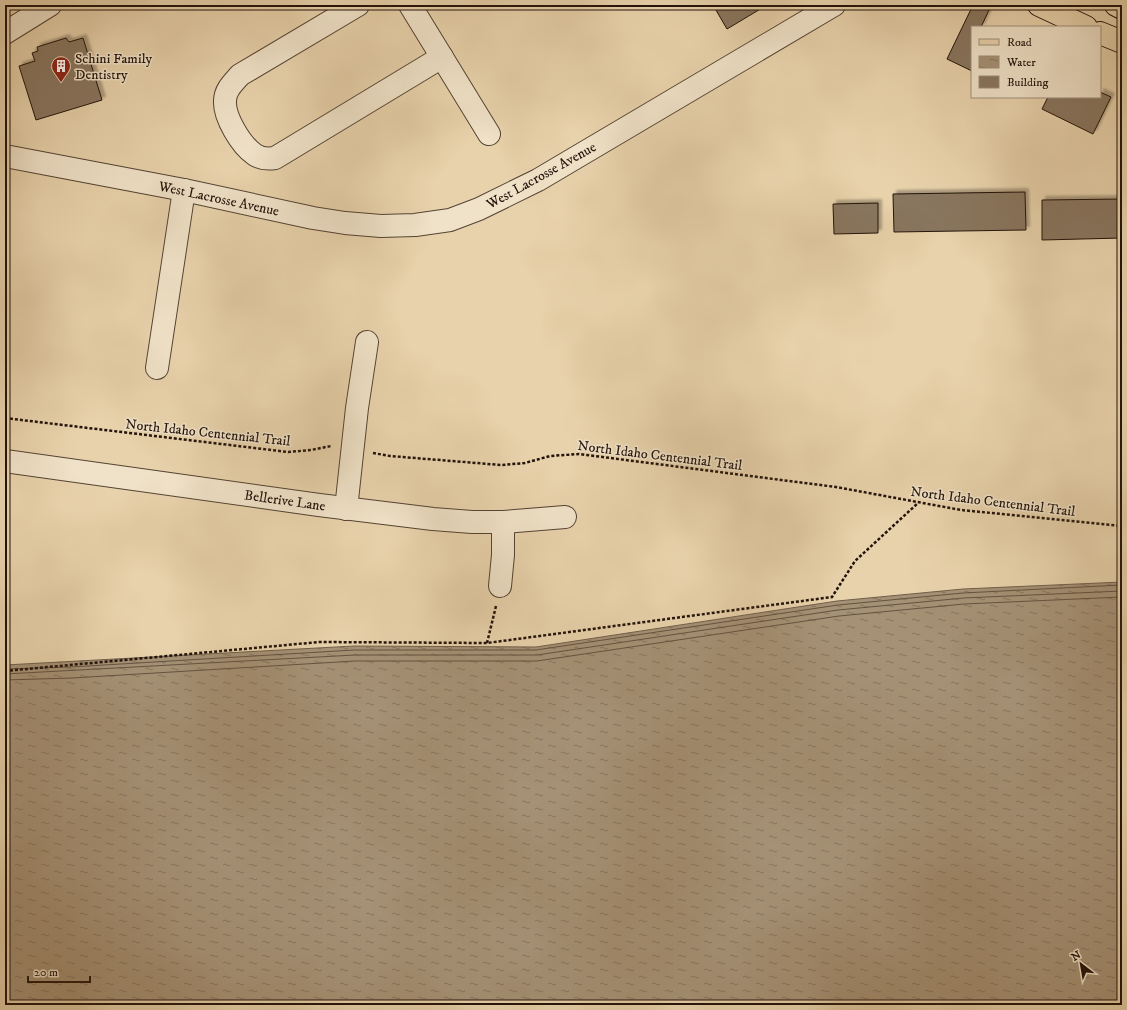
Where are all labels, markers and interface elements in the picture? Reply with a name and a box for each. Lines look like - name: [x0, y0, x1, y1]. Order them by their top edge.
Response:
- legend: [971, 26, 1101, 98]
- text: Road: [1007, 35, 1032, 50]
- place label: Schini Family Dentistry: [75, 50, 153, 84]
- building icon: Schini Family Dentistry: [50, 55, 72, 83]
- text: Water: [1006, 55, 1036, 70]
- text: Building: [1007, 75, 1048, 90]
- street label: West Lacrosse Avenue: [483, 138, 600, 214]
- street label: West Lacrosse Avenue: [156, 177, 281, 221]
- street label: North Idaho Centennial Trail: [125, 415, 292, 451]
- street label: North Idaho Centennial Trail: [576, 437, 744, 475]
- street label: North Idaho Centennial Trail: [909, 483, 1077, 521]
- street label: Bellerive Lane: [243, 486, 327, 516]
- north arrow: [1061, 944, 1101, 984]
- text: N: [1069, 948, 1084, 965]
- scale bar: [28, 958, 90, 984]
- text: 20 m: [34, 965, 58, 980]

